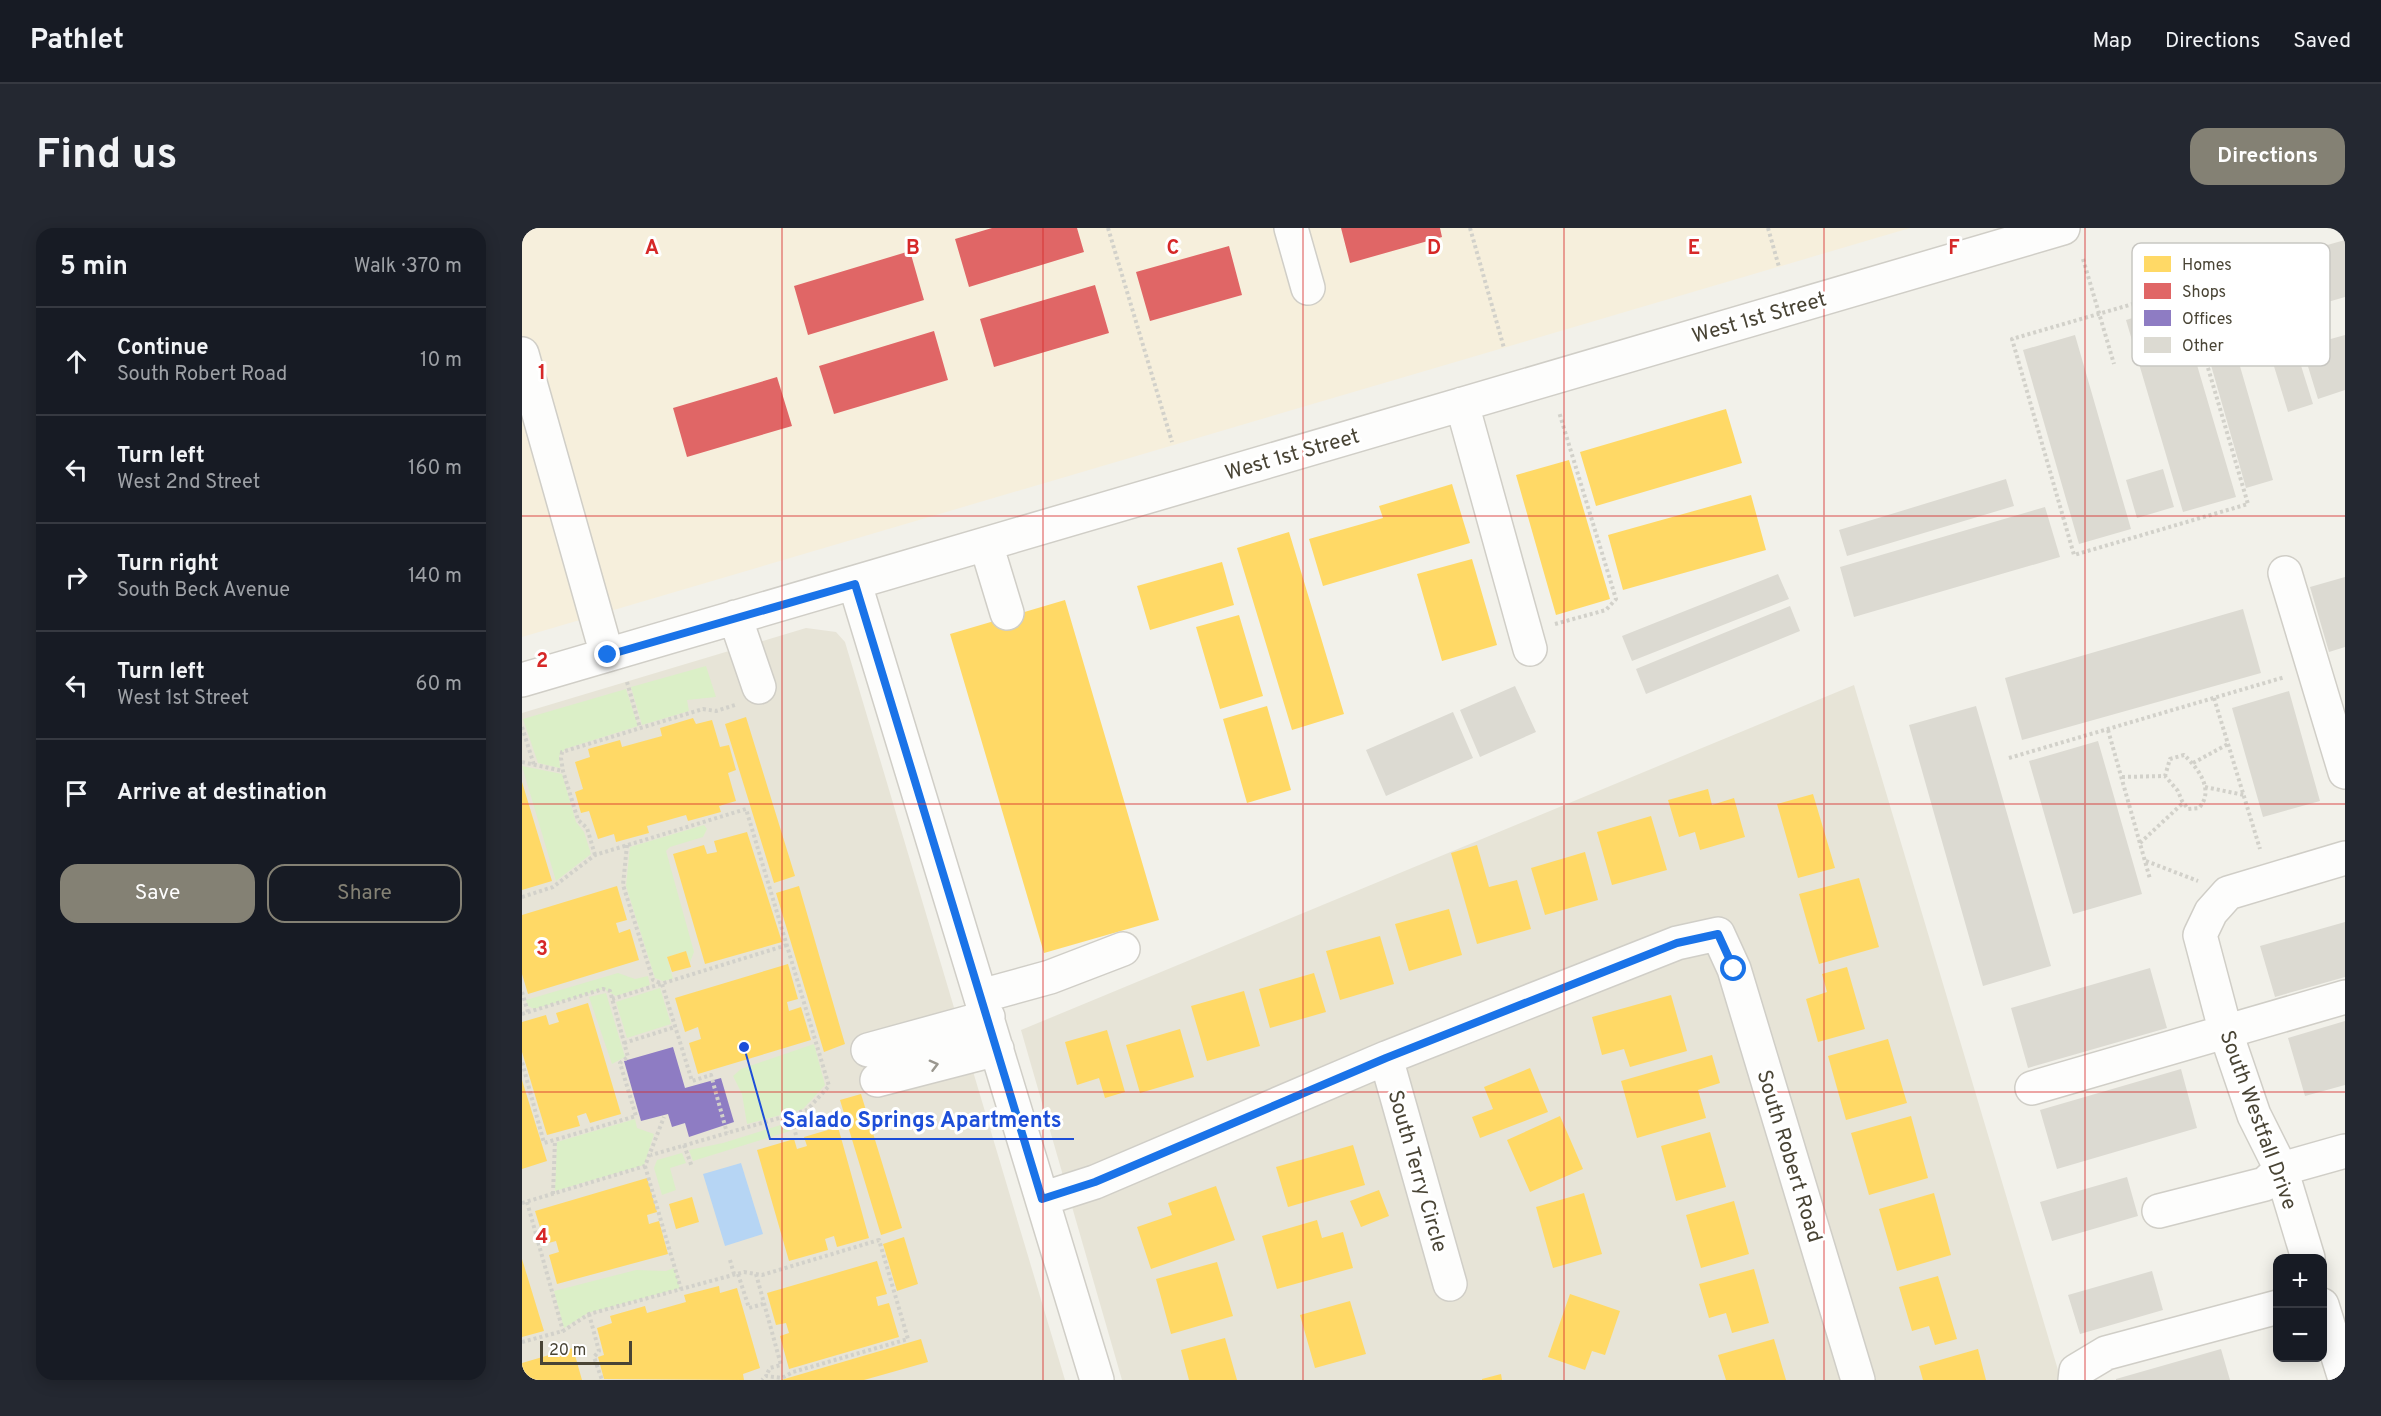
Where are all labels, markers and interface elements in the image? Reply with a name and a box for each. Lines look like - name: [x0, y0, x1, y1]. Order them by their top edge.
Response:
- text: Pathlet: [30, 23, 124, 59]
- text: Map: [2092, 28, 2132, 55]
- text: Directions: [2165, 28, 2260, 55]
- text: Saved: [2293, 28, 2351, 55]
- button: Directions: [2190, 128, 2345, 185]
- text: Find us: [36, 130, 177, 183]
- text: A: [645, 236, 659, 262]
- text: B: [906, 236, 920, 262]
- text: C: [1167, 236, 1179, 262]
- text: D: [1427, 236, 1441, 262]
- text: E: [1688, 236, 1700, 262]
- text: F: [1948, 236, 1960, 262]
- legend: [2132, 243, 2330, 366]
- text: 5 min: [60, 251, 128, 284]
- text: Walk · 370 m: [354, 254, 462, 280]
- text: Homes: [2182, 256, 2232, 276]
- text: Shops: [2182, 283, 2226, 303]
- street label: West 1st Street: [1689, 286, 1830, 351]
- text: Offices: [2182, 310, 2233, 330]
- text: Continue: [117, 335, 208, 362]
- text: Other: [2182, 337, 2224, 357]
- icon: ahead: [60, 345, 93, 378]
- text: 10 m: [420, 348, 462, 374]
- text: 1: [538, 361, 546, 387]
- text: South Robert Road: [117, 362, 287, 388]
- street label: West 1st Street: [1222, 423, 1363, 488]
- text: Turn left: [117, 443, 205, 470]
- icon: left: [60, 453, 93, 486]
- text: 160 m: [408, 456, 462, 482]
- text: West 2nd Street: [117, 470, 260, 496]
- text: Turn right: [117, 551, 219, 578]
- icon: right: [60, 561, 93, 594]
- text: 140 m: [408, 564, 462, 590]
- text: South Beck Avenue: [117, 578, 290, 604]
- route end: [594, 641, 620, 667]
- text: 2: [536, 649, 548, 675]
- text: Turn left: [117, 659, 205, 686]
- icon: left: [60, 669, 93, 702]
- text: 60 m: [416, 672, 462, 698]
- text: West 1st Street: [117, 686, 249, 712]
- icon: arrive: [60, 777, 93, 810]
- text: Arrive at destination: [117, 780, 327, 807]
- button: Save: [60, 864, 255, 923]
- button: Share: [267, 864, 462, 923]
- text: 3: [536, 937, 548, 963]
- route start: [1720, 955, 1746, 981]
- street label: South Westfall Drive: [2213, 1027, 2303, 1214]
- one-way arrow: [928, 1060, 939, 1072]
- street label: South Robert Road: [1750, 1067, 1828, 1246]
- street label: South Terry Circle: [1381, 1087, 1453, 1256]
- callout: Salado Springs Apartments: [770, 1099, 1074, 1139]
- text: Salado Springs Apartments: [782, 1108, 1062, 1135]
- text: 4: [536, 1225, 548, 1251]
- map controls: [2273, 1254, 2327, 1362]
- button: +: [2273, 1254, 2327, 1308]
- button: −: [2273, 1308, 2327, 1362]
- scale bar: [540, 1338, 632, 1366]
- text: 20 m: [549, 1341, 586, 1361]

